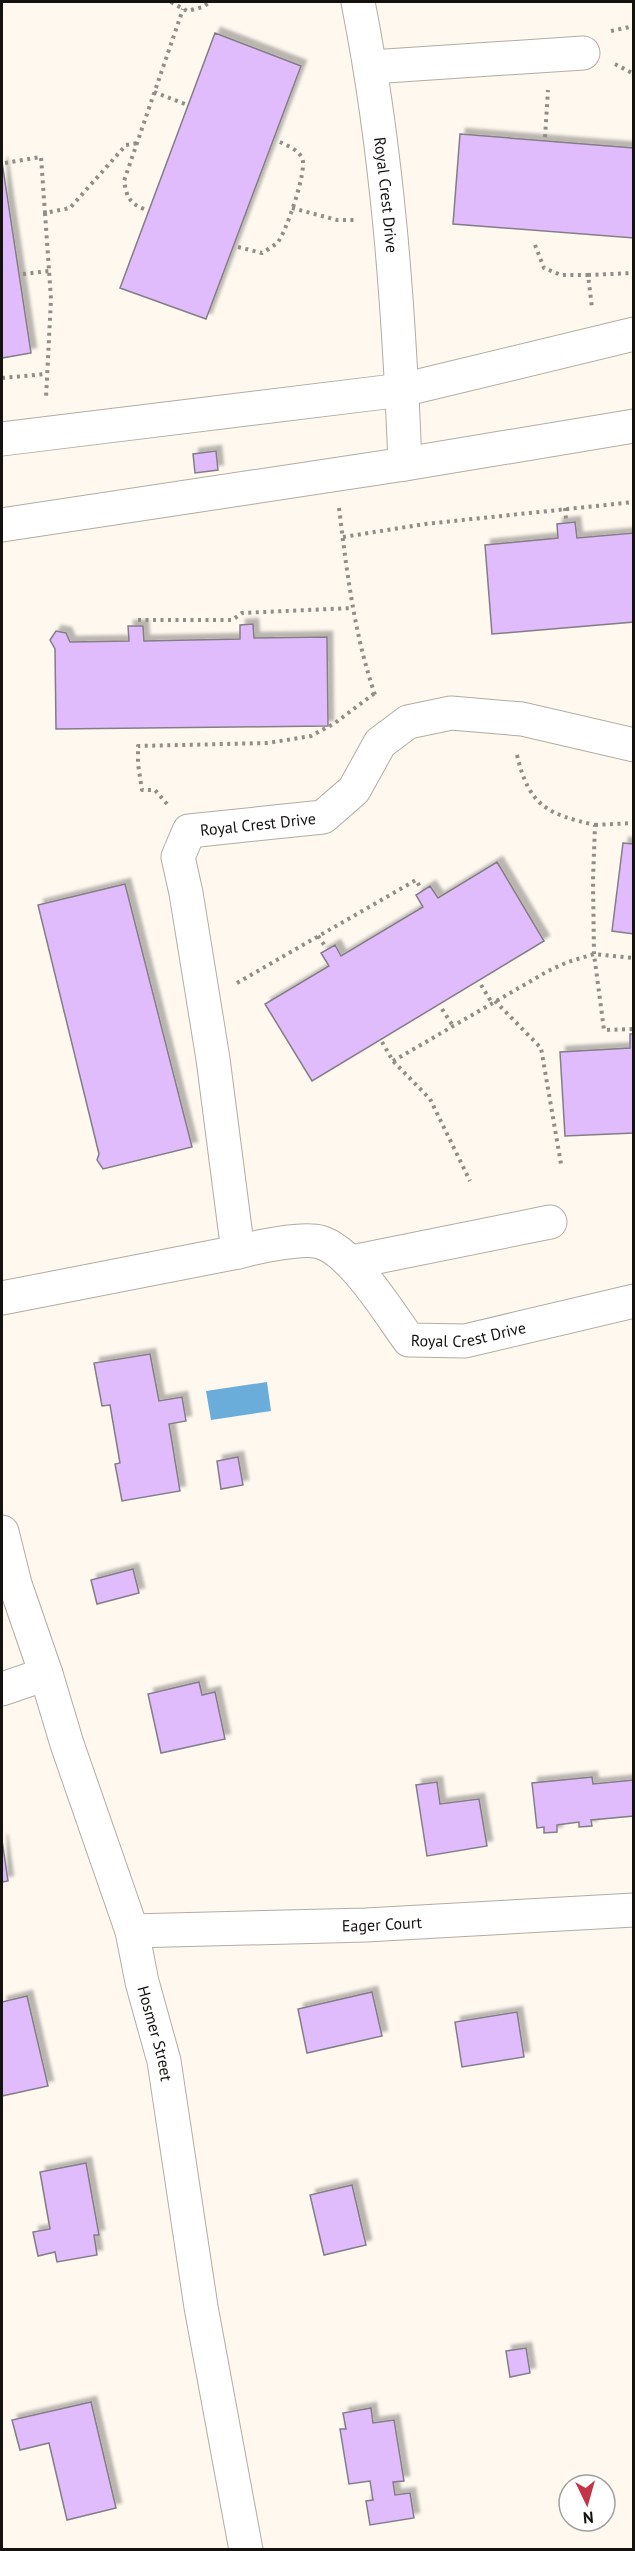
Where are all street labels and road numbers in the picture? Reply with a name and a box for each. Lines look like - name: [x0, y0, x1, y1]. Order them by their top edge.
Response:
- street label: Royal Crest Drive: [370, 136, 402, 254]
- street label: Royal Crest Drive: [199, 808, 317, 840]
- street label: Royal Crest Drive: [411, 1317, 528, 1351]
- street label: Eager Court: [342, 1912, 423, 1936]
- street label: Hosmer Street: [134, 1983, 177, 2083]

